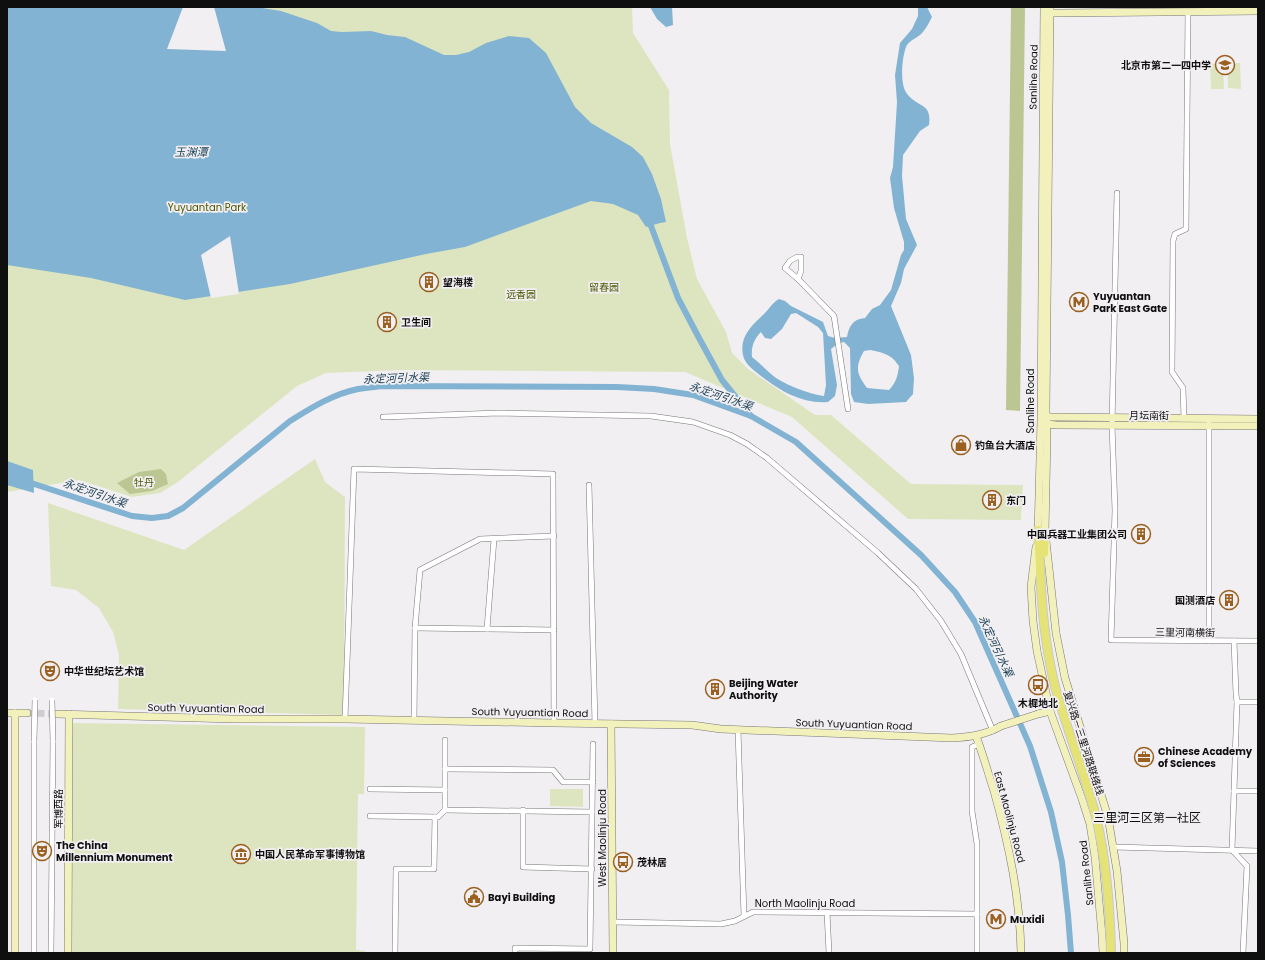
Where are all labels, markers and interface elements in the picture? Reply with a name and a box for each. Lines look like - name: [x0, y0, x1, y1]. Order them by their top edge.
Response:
- street label: Sanlihe Road: [1025, 44, 1042, 110]
- school or university icon: 北京市第二一四中学: [1214, 54, 1236, 76]
- place label: 北京市第二一四中学: [1121, 58, 1211, 73]
- water label: 玉渊潭: [175, 144, 209, 160]
- park label: Yuyuantan Park: [168, 200, 247, 215]
- building icon: 望海楼: [418, 271, 440, 293]
- place label: 望海楼: [443, 275, 473, 290]
- park label: 留春园: [589, 280, 619, 295]
- park label: 远香园: [506, 287, 536, 302]
- place label: Yuyuantan Park East Gate: [1093, 289, 1167, 316]
- metro station icon: Yuyuantan Park East Gate: [1068, 291, 1090, 313]
- building icon: 卫生间: [376, 311, 398, 333]
- place label: 卫生间: [401, 315, 431, 330]
- street label: Sanlihe Road: [1023, 368, 1038, 434]
- water label: 永定河引水渠: [363, 369, 431, 387]
- water label: 永定河引水渠: [687, 378, 757, 415]
- street label: 月坛南街: [1129, 408, 1169, 423]
- shop icon: 钓鱼台大酒店: [950, 434, 972, 456]
- place label: 钓鱼台大酒店: [975, 438, 1035, 453]
- water label: 永定河引水渠: [61, 475, 131, 512]
- park label: 牡丹: [134, 475, 154, 490]
- building icon: 东门: [981, 489, 1003, 511]
- place label: 东门: [1006, 493, 1026, 508]
- building icon: 中国兵器工业集团公司: [1130, 523, 1152, 545]
- place label: 中国兵器工业集团公司: [1027, 527, 1127, 542]
- building icon: 国测酒店: [1218, 589, 1240, 611]
- place label: 国测酒店: [1175, 593, 1215, 608]
- water label: 永定河引水渠: [975, 613, 1018, 681]
- street label: 三里河南横街: [1155, 624, 1215, 641]
- theatre icon: 中华世纪坛艺术馆: [39, 660, 61, 682]
- place label: 中华世纪坛艺术馆: [64, 664, 144, 679]
- bus stop icon: 木樨地北: [1027, 674, 1049, 696]
- place label: Beijing Water Authority: [729, 676, 799, 703]
- building icon: Beijing Water Authority: [704, 678, 726, 700]
- street label: 复兴路—三里河路联络线: [1060, 689, 1107, 797]
- place label: 木樨地北: [1017, 696, 1058, 711]
- street label: South Yuyuantian Road: [147, 700, 264, 717]
- street label: South Yuyuantian Road: [471, 704, 588, 721]
- street label: South Yuyuantian Road: [795, 715, 913, 734]
- place label: Chinese Academy of Sciences: [1158, 744, 1253, 771]
- office icon: Chinese Academy of Sciences: [1133, 746, 1155, 768]
- street label: East Maolinju Road: [990, 770, 1029, 864]
- street label: 军博西路: [51, 789, 66, 829]
- street label: West Maolinju Road: [595, 789, 610, 887]
- district label: 三里河三区第一社区: [1093, 809, 1201, 826]
- place label: The China Millennium Monument: [56, 838, 173, 865]
- theatre icon: The China Millennium Monument: [31, 840, 53, 862]
- street label: Sanlihe Road: [1076, 840, 1097, 906]
- museum icon: 中国人民革命军事博物馆: [230, 843, 252, 865]
- place label: 中国人民革命军事博物馆: [255, 847, 365, 862]
- bus stop icon: 茂林居: [612, 851, 634, 873]
- place label: 茂林居: [637, 855, 667, 870]
- public building icon: Bayi Building: [463, 886, 485, 908]
- place label: Bayi Building: [488, 890, 555, 905]
- street label: North Maolinju Road: [755, 896, 855, 911]
- metro station icon: Muxidi: [985, 908, 1007, 930]
- place label: Muxidi: [1010, 912, 1045, 927]

